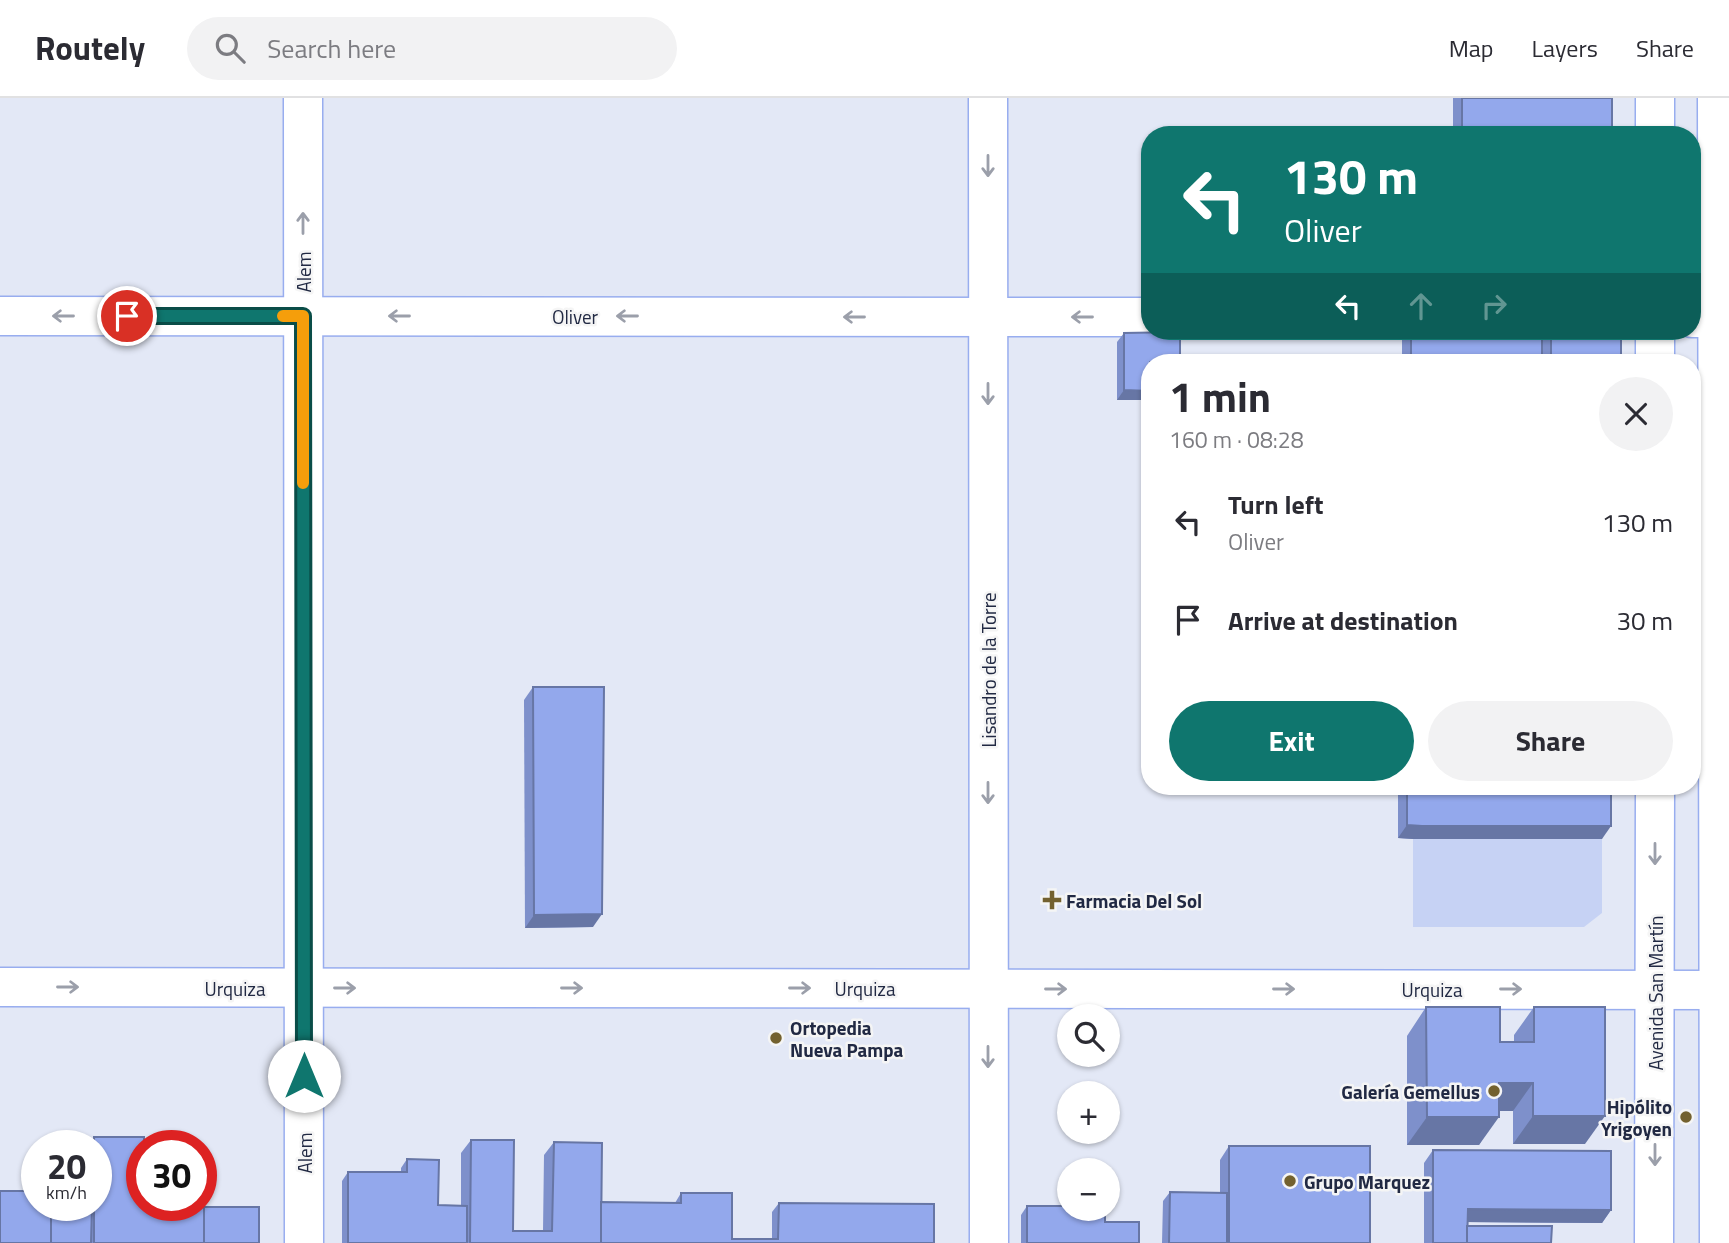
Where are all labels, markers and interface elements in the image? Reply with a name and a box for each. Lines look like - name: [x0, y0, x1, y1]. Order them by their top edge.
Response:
- search box: [187, 17, 677, 80]
- text: Routely: [35, 23, 145, 73]
- icon: search: [211, 29, 249, 67]
- text: Search here: [267, 29, 396, 68]
- text: Map: [1449, 30, 1494, 66]
- text: Layers: [1532, 30, 1598, 66]
- text: Share: [1636, 30, 1694, 66]
- text: 130 m: [1284, 138, 1418, 213]
- one-way arrow: [981, 154, 995, 177]
- icon: left: [1169, 154, 1260, 245]
- text: Oliver: [1284, 206, 1362, 254]
- one-way arrow: [296, 212, 310, 235]
- street label: Alem: [289, 251, 318, 293]
- pin: [97, 286, 157, 346]
- icon: left: [1329, 287, 1367, 325]
- icon: ahead: [1402, 287, 1440, 325]
- icon: right: [1475, 287, 1513, 325]
- icon: arrive: [108, 297, 146, 335]
- street label: Oliver: [552, 302, 599, 331]
- one-way arrow: [52, 309, 75, 323]
- one-way arrow: [388, 309, 411, 323]
- one-way arrow: [615, 309, 638, 323]
- one-way arrow: [843, 310, 866, 324]
- one-way arrow: [1070, 310, 1093, 324]
- text: 1 min: [1169, 364, 1271, 428]
- button: close: [1599, 377, 1673, 451]
- one-way arrow: [981, 382, 995, 405]
- text: 160 m · 08:28: [1169, 422, 1304, 457]
- text: Turn left: [1228, 485, 1323, 524]
- icon: left: [1169, 503, 1207, 541]
- text: 130 m: [1602, 503, 1673, 542]
- text: Oliver: [1228, 524, 1284, 559]
- street label: Lisandro de la Torre: [974, 592, 1003, 748]
- icon: arrive: [1169, 601, 1207, 639]
- text: Arrive at destination: [1228, 601, 1458, 640]
- text: 30 m: [1616, 601, 1673, 640]
- button: Exit: [1169, 701, 1414, 781]
- button: Share: [1428, 701, 1673, 781]
- one-way arrow: [981, 781, 995, 804]
- one-way arrow: [1648, 842, 1662, 865]
- place label: Farmacia Del Sol: [1066, 886, 1202, 915]
- marker: Farmacia Del Sol: [1044, 892, 1060, 908]
- street label: Avenida San Martín: [1641, 916, 1670, 1070]
- street label: Urquiza: [205, 974, 266, 1003]
- street label: Urquiza: [835, 974, 896, 1003]
- street label: Urquiza: [1402, 975, 1463, 1004]
- one-way arrow: [56, 980, 79, 994]
- one-way arrow: [333, 981, 356, 995]
- one-way arrow: [560, 981, 583, 995]
- one-way arrow: [788, 981, 811, 995]
- one-way arrow: [1045, 982, 1068, 996]
- one-way arrow: [1272, 982, 1295, 996]
- one-way arrow: [1500, 982, 1523, 996]
- map controls: [1057, 1004, 1120, 1221]
- button: search: [1057, 1004, 1120, 1067]
- place label: Ortopedia Nueva Pampa: [790, 1013, 904, 1064]
- marker: Ortopedia Nueva Pampa: [768, 1030, 784, 1046]
- position arrow: [267, 1039, 341, 1113]
- one-way arrow: [981, 1045, 995, 1068]
- place label: Galería Gemellus: [1341, 1077, 1480, 1106]
- button: +: [1057, 1081, 1120, 1144]
- marker: Galería Gemellus: [1486, 1083, 1502, 1099]
- place label: Hipólito Yrigoyen: [1601, 1092, 1672, 1143]
- marker: Hipólito Yrigoyen: [1678, 1109, 1694, 1125]
- speed limit sign: 30: [126, 1130, 217, 1221]
- street label: Alem: [290, 1132, 319, 1174]
- text: 20: [47, 1139, 86, 1193]
- one-way arrow: [1648, 1144, 1662, 1167]
- button: −: [1057, 1158, 1120, 1221]
- place label: Grupo Marquez: [1304, 1167, 1430, 1196]
- marker: Grupo Marquez: [1282, 1173, 1298, 1189]
- text: km/h: [46, 1179, 87, 1206]

